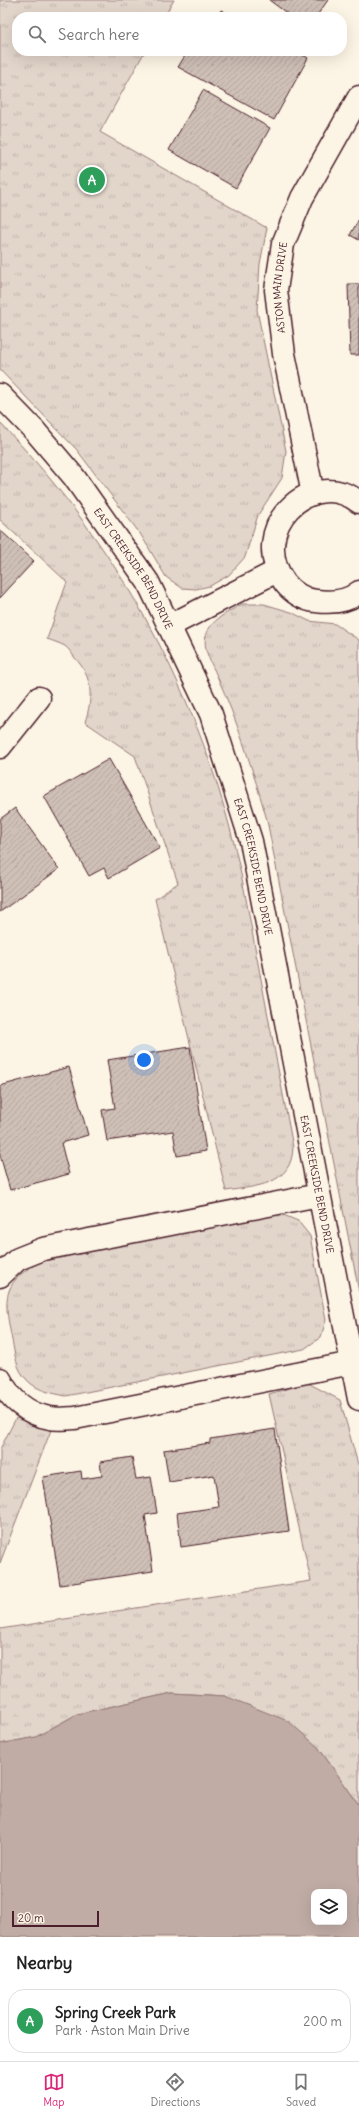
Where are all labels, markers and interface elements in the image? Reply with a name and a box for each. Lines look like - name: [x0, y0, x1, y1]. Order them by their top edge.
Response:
- search box: [12, 12, 347, 56]
- icon: search: [26, 23, 48, 45]
- text: Search here: [58, 25, 139, 44]
- pin: A: [79, 165, 105, 195]
- street label: ASTON MAIN DRIVE: [270, 241, 290, 334]
- street label: EAST CREEKSIDE BEND DRIVE: [91, 506, 176, 631]
- street label: EAST CREEKSIDE BEND DRIVE: [231, 797, 275, 937]
- your location: [134, 1050, 154, 1070]
- street label: EAST CREEKSIDE BEND DRIVE: [297, 1114, 337, 1255]
- map controls: [311, 1889, 347, 1925]
- button: layers: [311, 1889, 347, 1925]
- scale bar: [12, 1909, 99, 1928]
- text: 20 m: [18, 1911, 44, 1925]
- text: Nearby: [16, 1952, 72, 1974]
- text: Spring Creek Park: [55, 2003, 176, 2022]
- text: A: [26, 2013, 34, 2030]
- text: 200 m: [303, 2013, 342, 2030]
- text: Park · Aston Main Drive: [55, 2022, 190, 2039]
- tab: Map: [43, 2071, 65, 2109]
- tab: Directions: [151, 2071, 200, 2109]
- tab: Saved: [286, 2071, 316, 2109]

